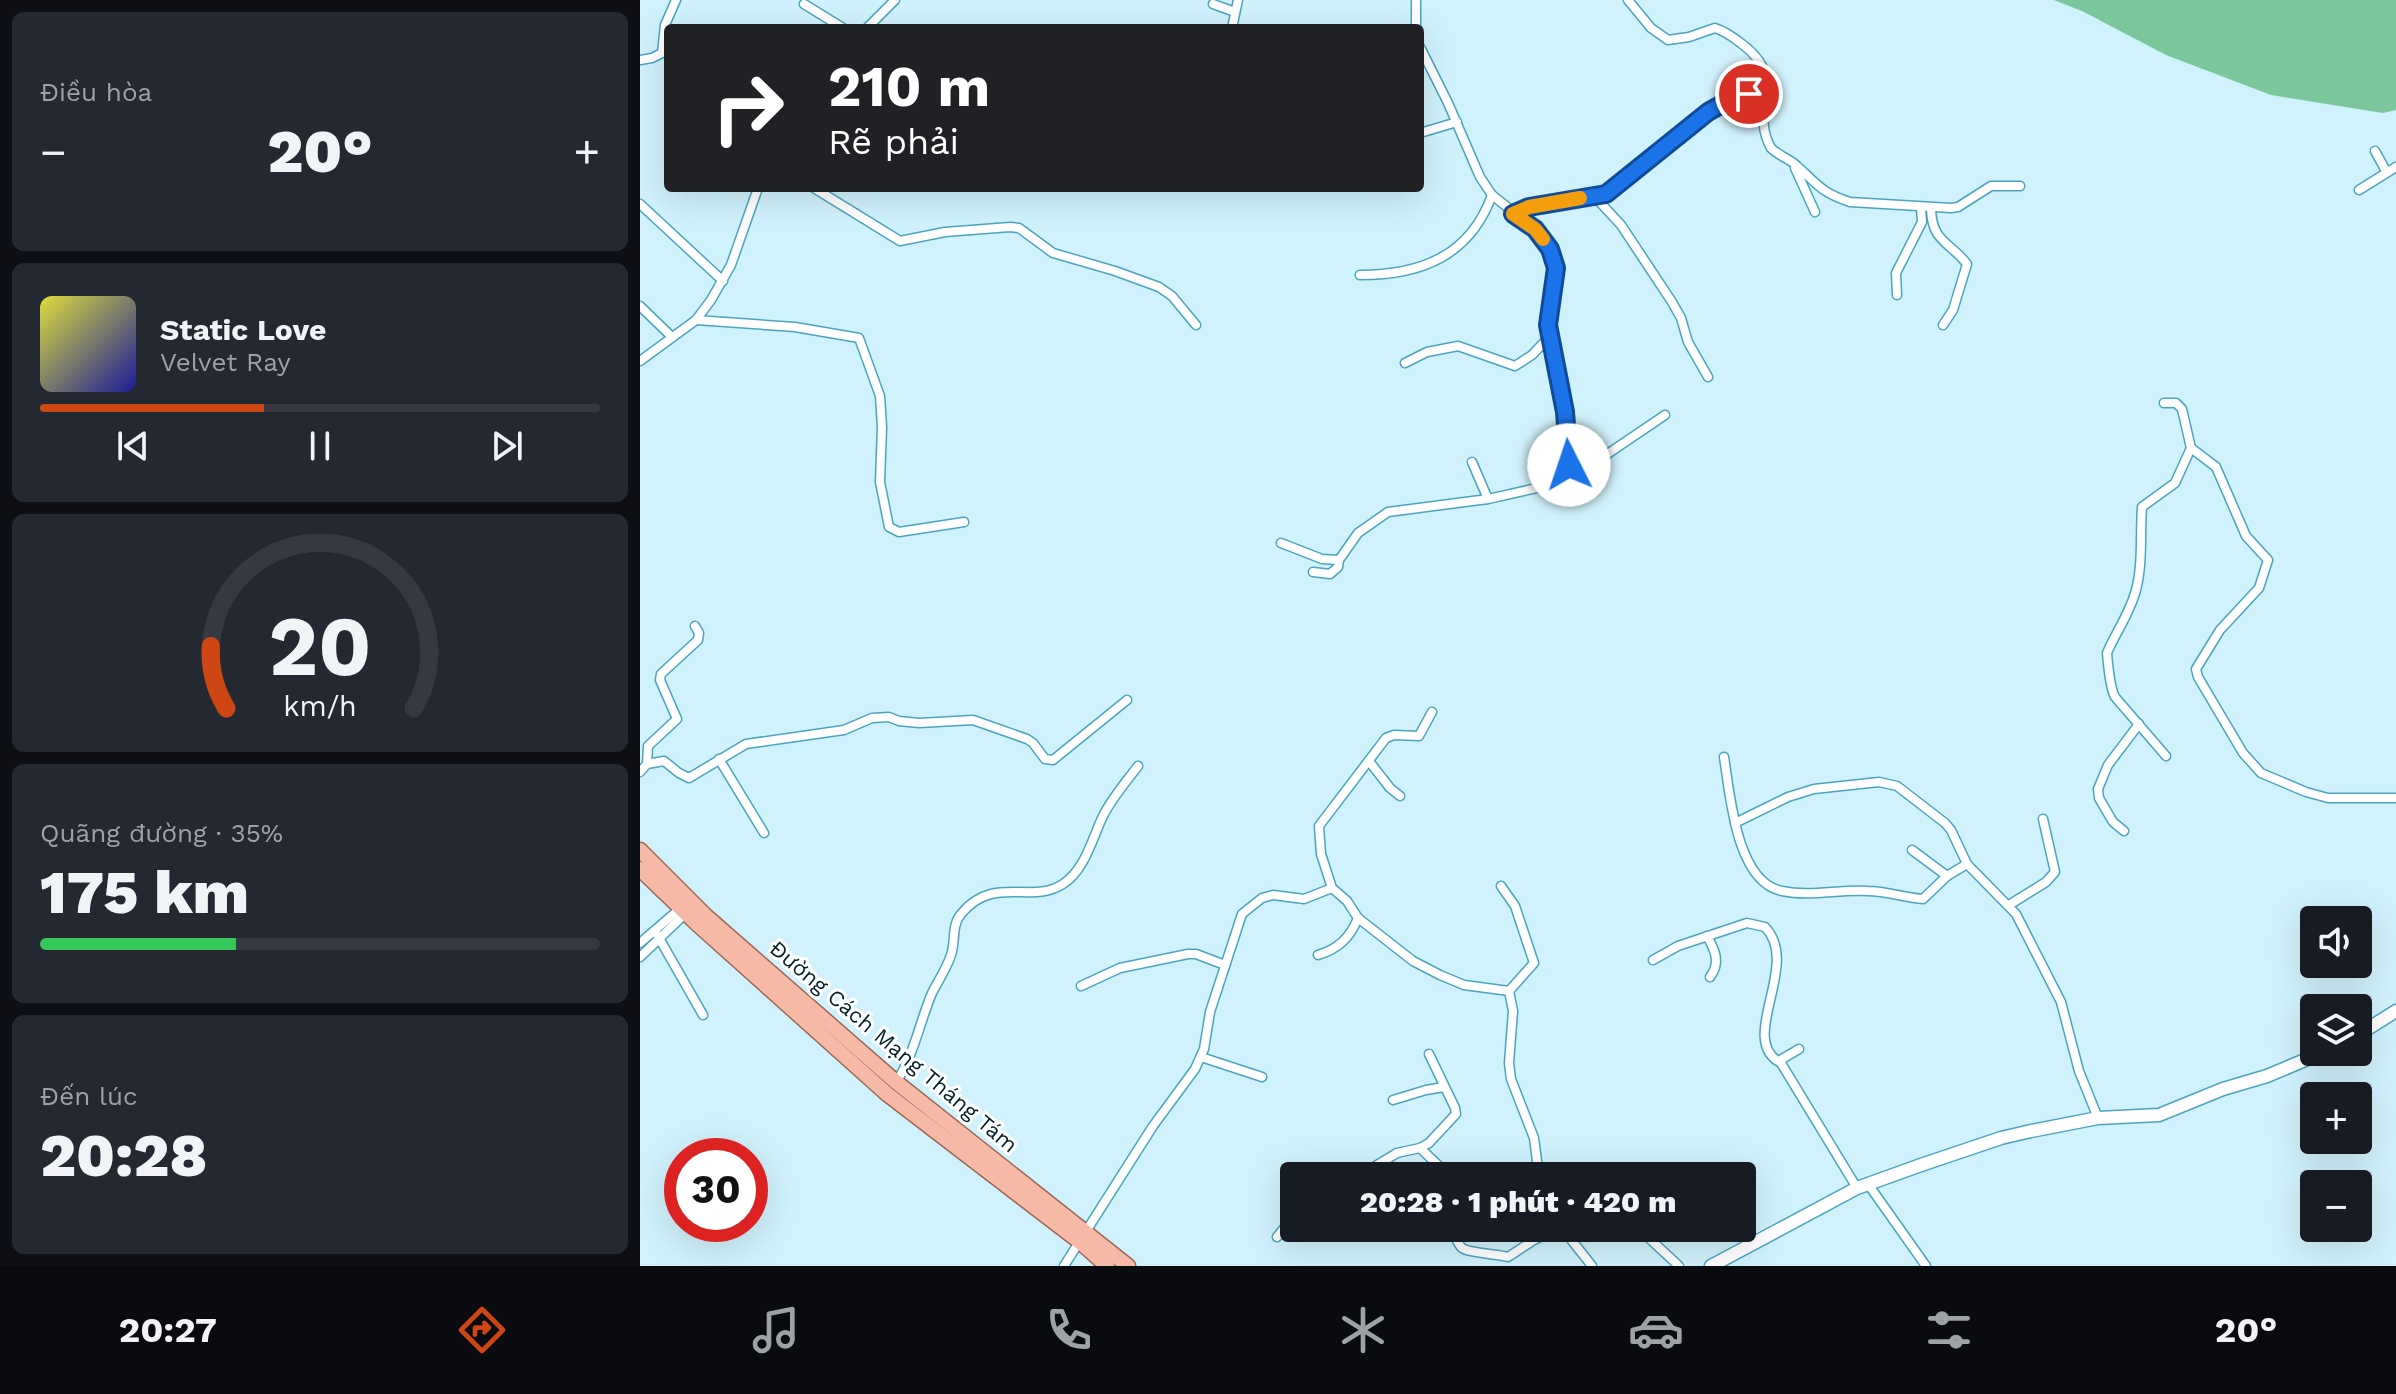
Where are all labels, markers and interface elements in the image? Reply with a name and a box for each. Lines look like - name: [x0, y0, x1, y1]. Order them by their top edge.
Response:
- text: 210 m: [828, 54, 990, 120]
- icon: right: [696, 56, 800, 160]
- pin: [1715, 60, 1783, 128]
- icon: arrive: [1727, 72, 1771, 116]
- text: Điều hòa: [40, 77, 152, 107]
- text: 20°: [267, 116, 373, 187]
- text: Rẽ phải: [828, 121, 959, 163]
- text: −: [40, 126, 67, 178]
- text: +: [573, 126, 600, 178]
- text: Static Love: [160, 312, 326, 347]
- text: Velvet Ray: [160, 347, 291, 377]
- position arrow: [1527, 423, 1611, 507]
- icon: previous: [111, 424, 155, 468]
- icon: pause: [298, 424, 342, 468]
- icon: next: [485, 424, 529, 468]
- text: 20: [268, 598, 372, 695]
- text: km/h: [283, 689, 357, 723]
- text: Quãng đường · 35%: [40, 818, 283, 848]
- text: 175 km: [40, 857, 249, 928]
- map controls: [2300, 906, 2372, 1242]
- button: sound: [2300, 906, 2372, 978]
- street label: Đường Cách Mạng Tháng Tám: [765, 935, 1023, 1157]
- button: layers: [2300, 994, 2372, 1066]
- text: Đến lúc: [40, 1081, 138, 1111]
- button: +: [2300, 1082, 2372, 1154]
- text: 20:28: [40, 1120, 207, 1191]
- speed limit sign: 30: [664, 1138, 768, 1242]
- button: −: [2300, 1170, 2372, 1242]
- text: 20:28 · 1 phút · 420 m: [1360, 1184, 1676, 1219]
- icon: directions: [454, 1302, 510, 1358]
- icon: music: [748, 1302, 804, 1358]
- icon: phone: [1041, 1302, 1097, 1358]
- icon: climate: [1335, 1302, 1391, 1358]
- icon: car: [1628, 1302, 1684, 1358]
- icon: filters: [1921, 1302, 1977, 1358]
- text: 20:27: [119, 1309, 217, 1351]
- text: 20°: [2215, 1309, 2277, 1351]

